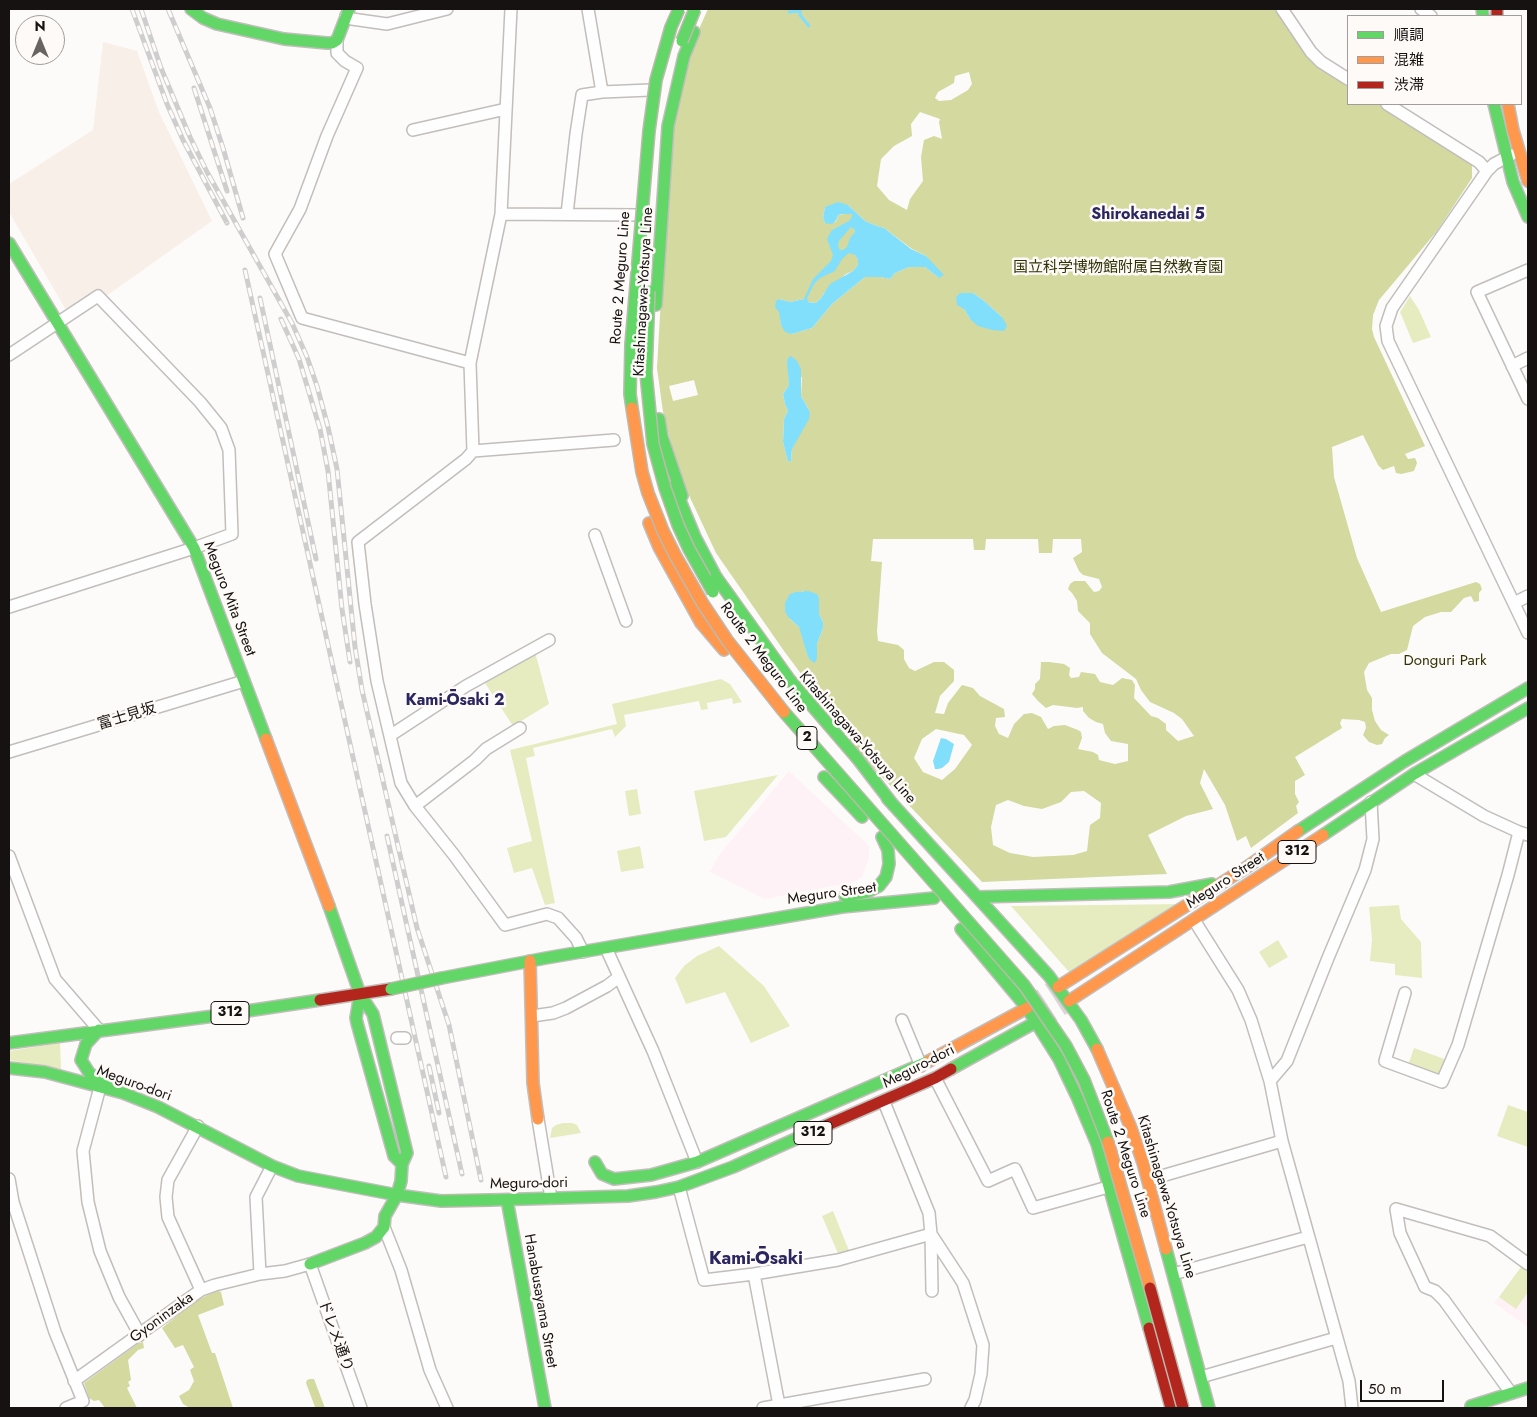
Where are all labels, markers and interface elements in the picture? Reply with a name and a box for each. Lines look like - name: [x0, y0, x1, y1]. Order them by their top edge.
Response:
- north arrow: [15, 15, 65, 65]
- legend: [1347, 15, 1522, 105]
- text: N: [34, 16, 46, 36]
- text: 順調: [1394, 24, 1424, 46]
- text: 混雑: [1394, 49, 1424, 71]
- text: 渋滞: [1394, 74, 1424, 96]
- district label: Shirokanedai 5: [1091, 205, 1205, 225]
- street label: Kitashinagawa-Yotsuya Line: [631, 207, 657, 377]
- street label: Route 2 Meguro Line: [607, 211, 635, 345]
- park label: 国立科学博物館附属自然教育園: [1013, 259, 1223, 277]
- street label: Meguro Mita Street: [199, 539, 259, 659]
- street label: Route 2 Meguro Line: [716, 599, 810, 717]
- park label: Donguri Park: [1404, 652, 1486, 670]
- street label: Kitashinagawa-Yotsuya Line: [795, 668, 919, 808]
- district label: Kami-Ōsaki 2: [406, 691, 504, 711]
- street label: 富士見坂: [96, 700, 158, 734]
- road number: 2: [797, 726, 817, 750]
- road number: 312: [1278, 840, 1316, 864]
- street label: Meguro Street: [1183, 849, 1269, 913]
- street label: Meguro Street: [786, 879, 878, 909]
- road number: 312: [211, 1001, 249, 1024]
- street label: Meguro-dori: [880, 1041, 958, 1093]
- street label: Meguro-dori: [94, 1062, 174, 1106]
- street label: Route 2 Meguro Line: [1096, 1088, 1154, 1220]
- street label: Kitashinagawa-Yotsuya Line: [1133, 1113, 1199, 1281]
- road number: 312: [794, 1122, 832, 1144]
- street label: Meguro-dori: [490, 1174, 568, 1194]
- street label: Hanabusayama Street: [519, 1233, 561, 1369]
- district label: Kami-Ōsaki: [709, 1249, 803, 1271]
- street label: Gyoninzaka: [127, 1289, 197, 1347]
- street label: ドレメ通り: [314, 1298, 356, 1374]
- scale bar: [1362, 1370, 1446, 1402]
- text: 50 m: [1368, 1378, 1402, 1400]

